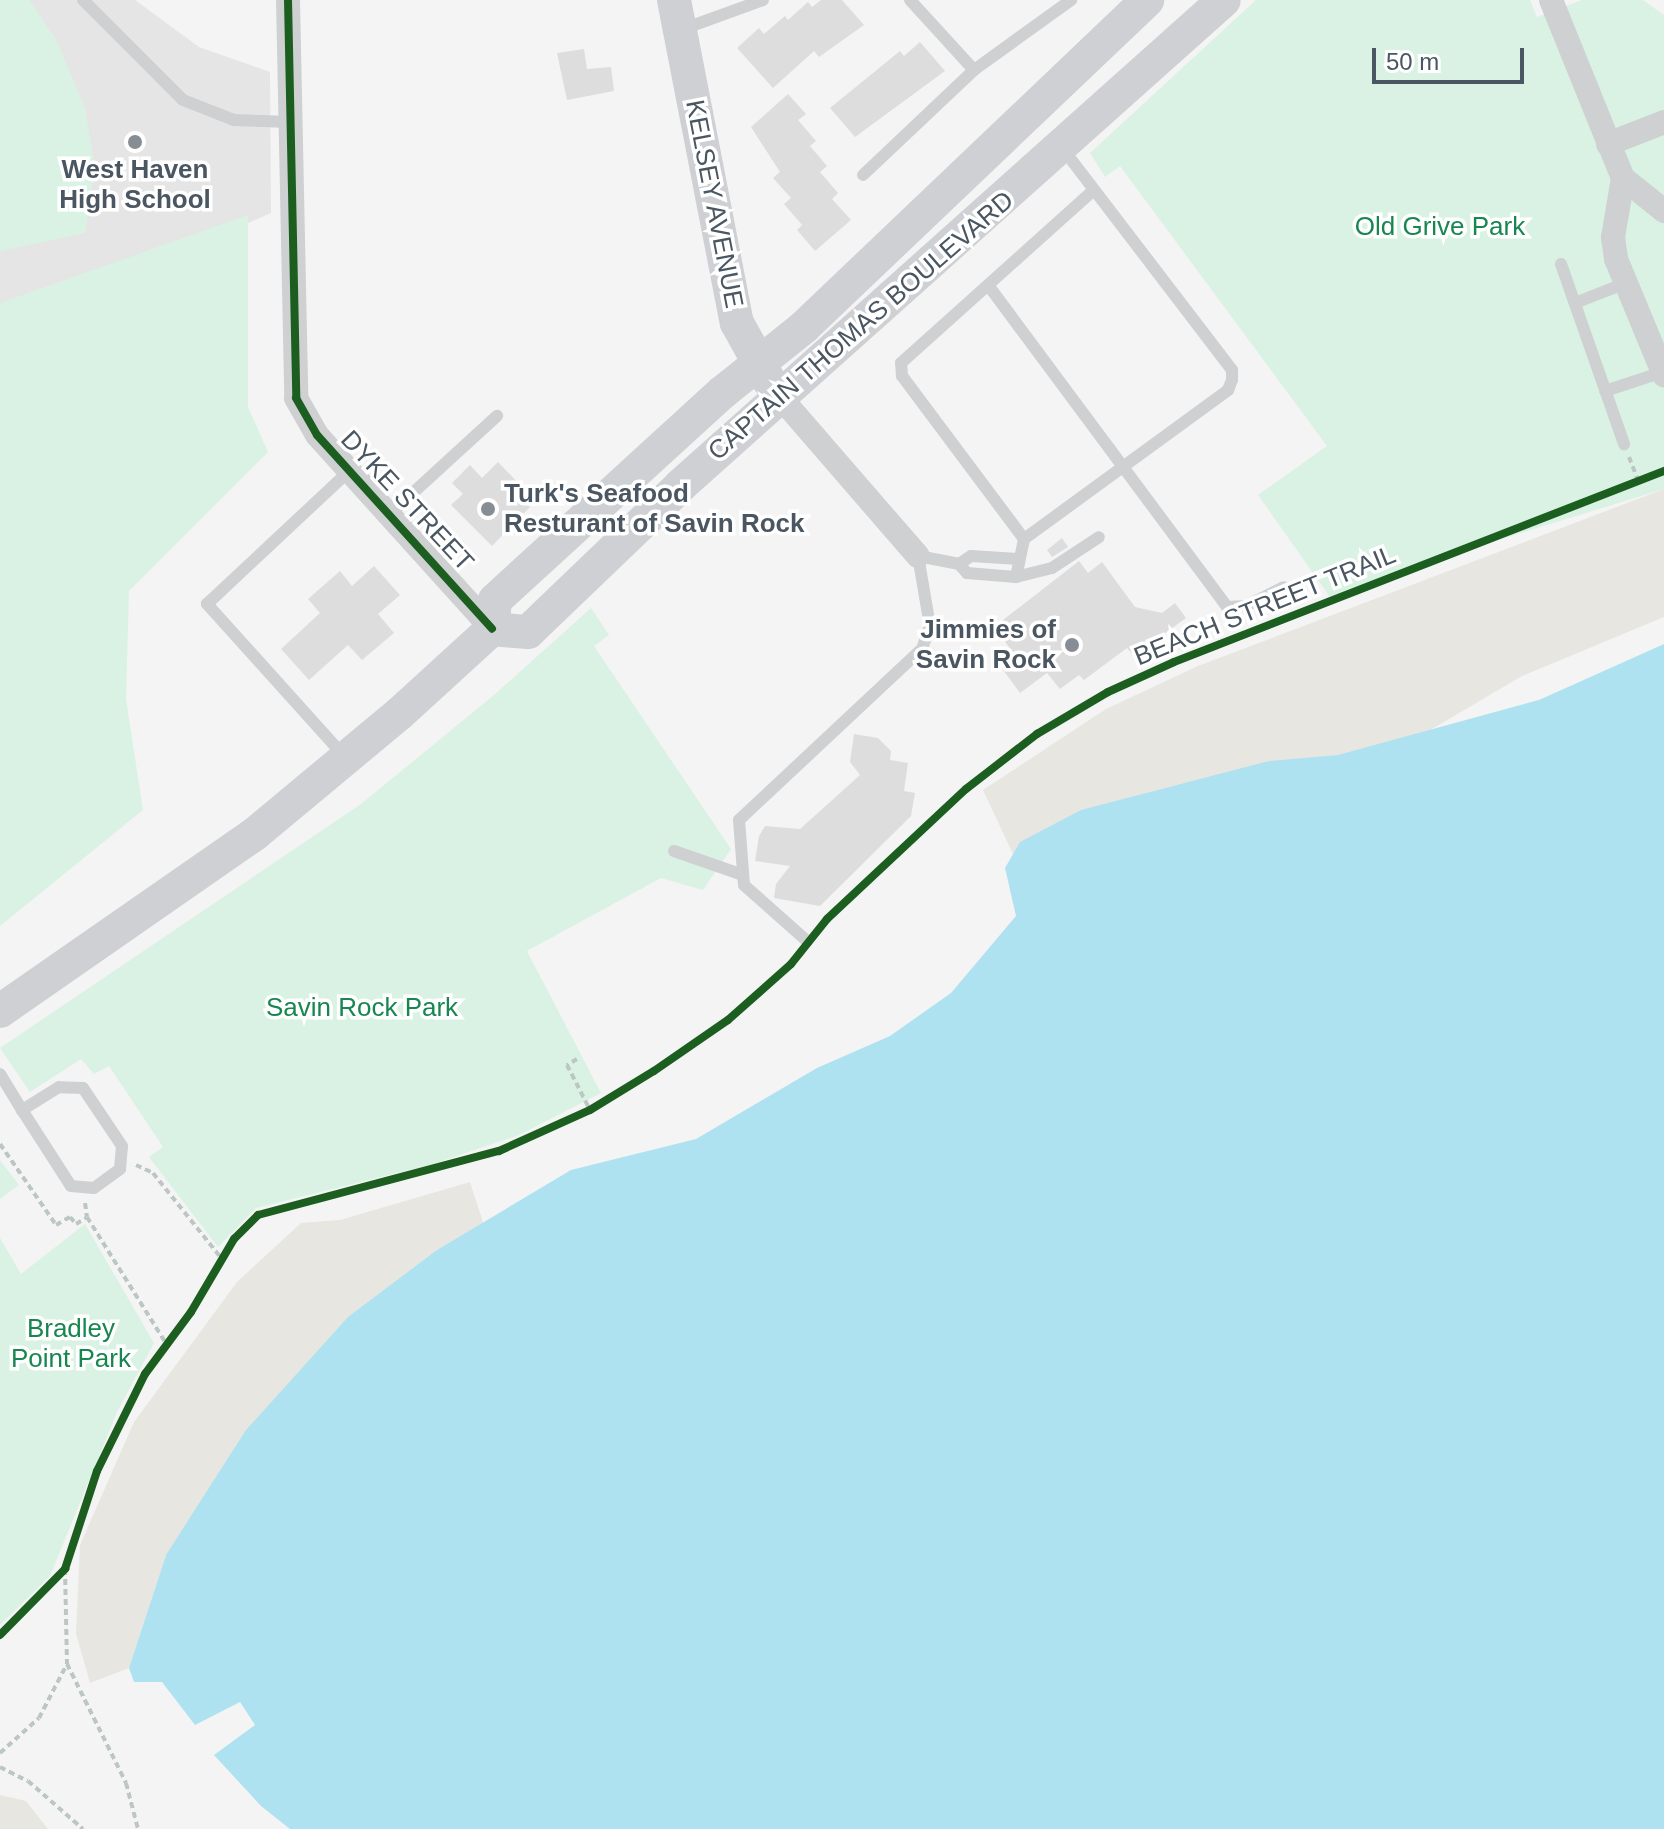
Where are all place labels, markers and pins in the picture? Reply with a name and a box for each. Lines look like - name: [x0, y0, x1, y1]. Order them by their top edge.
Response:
- marker: West Haven High School: [126, 133, 144, 151]
- place label: West Haven High School: [59, 154, 211, 216]
- place label: Turk's Seafood Resturant of Savin Rock: [504, 478, 805, 540]
- marker: Turk's Seafood Resturant of Savin Rock: [479, 500, 497, 518]
- place label: Jimmies of Savin Rock: [916, 614, 1056, 676]
- marker: Jimmies of Savin Rock: [1063, 636, 1081, 654]

